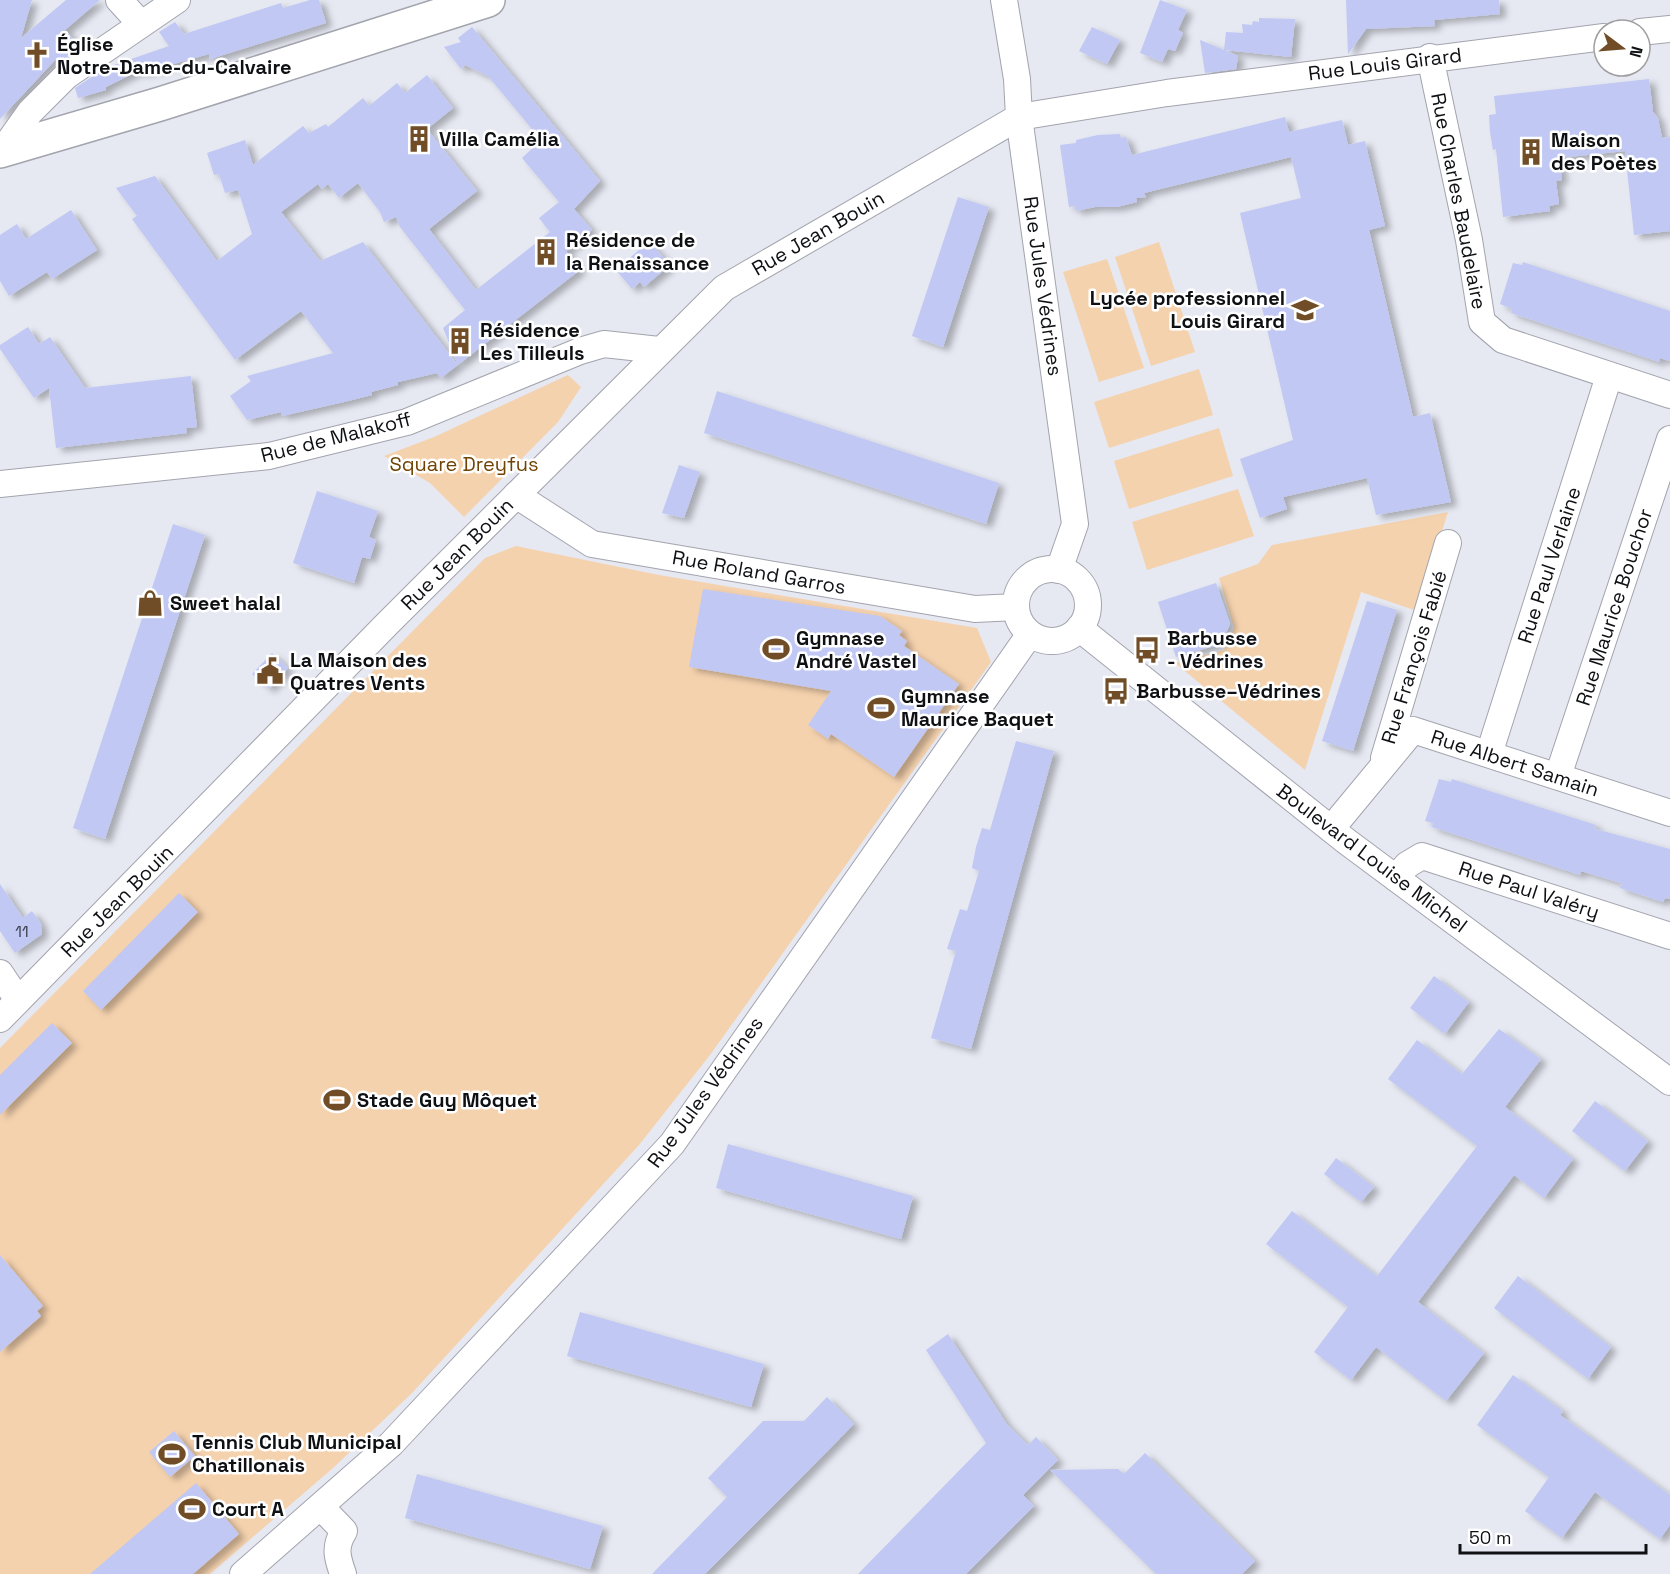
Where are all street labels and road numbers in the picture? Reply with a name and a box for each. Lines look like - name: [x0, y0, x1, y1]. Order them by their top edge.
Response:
- street label: Rue Louis Girard: [1307, 42, 1463, 86]
- street label: Rue Charles Baudelaire: [1425, 90, 1493, 312]
- street label: Rue Jean Bouin: [747, 185, 889, 281]
- street label: Rue Jules Védrines: [1018, 195, 1068, 377]
- street label: Rue de Malakoff: [258, 406, 414, 468]
- street label: Rue Paul Verlaine: [1511, 483, 1587, 647]
- street label: Rue Jean Bouin: [395, 492, 519, 616]
- street label: Rue Maurice Bouchor: [1570, 505, 1658, 709]
- street label: Rue Roland Garros: [670, 544, 848, 600]
- street label: Rue François Fabié: [1375, 567, 1453, 747]
- street label: Rue Albert Samain: [1428, 724, 1602, 802]
- street label: Boulevard Louise Michel: [1271, 778, 1473, 938]
- street label: Rue Jean Bouin: [55, 839, 179, 963]
- street label: Rue Paul Valéry: [1455, 855, 1603, 925]
- street label: Rue Jules Védrines: [641, 1011, 769, 1173]

